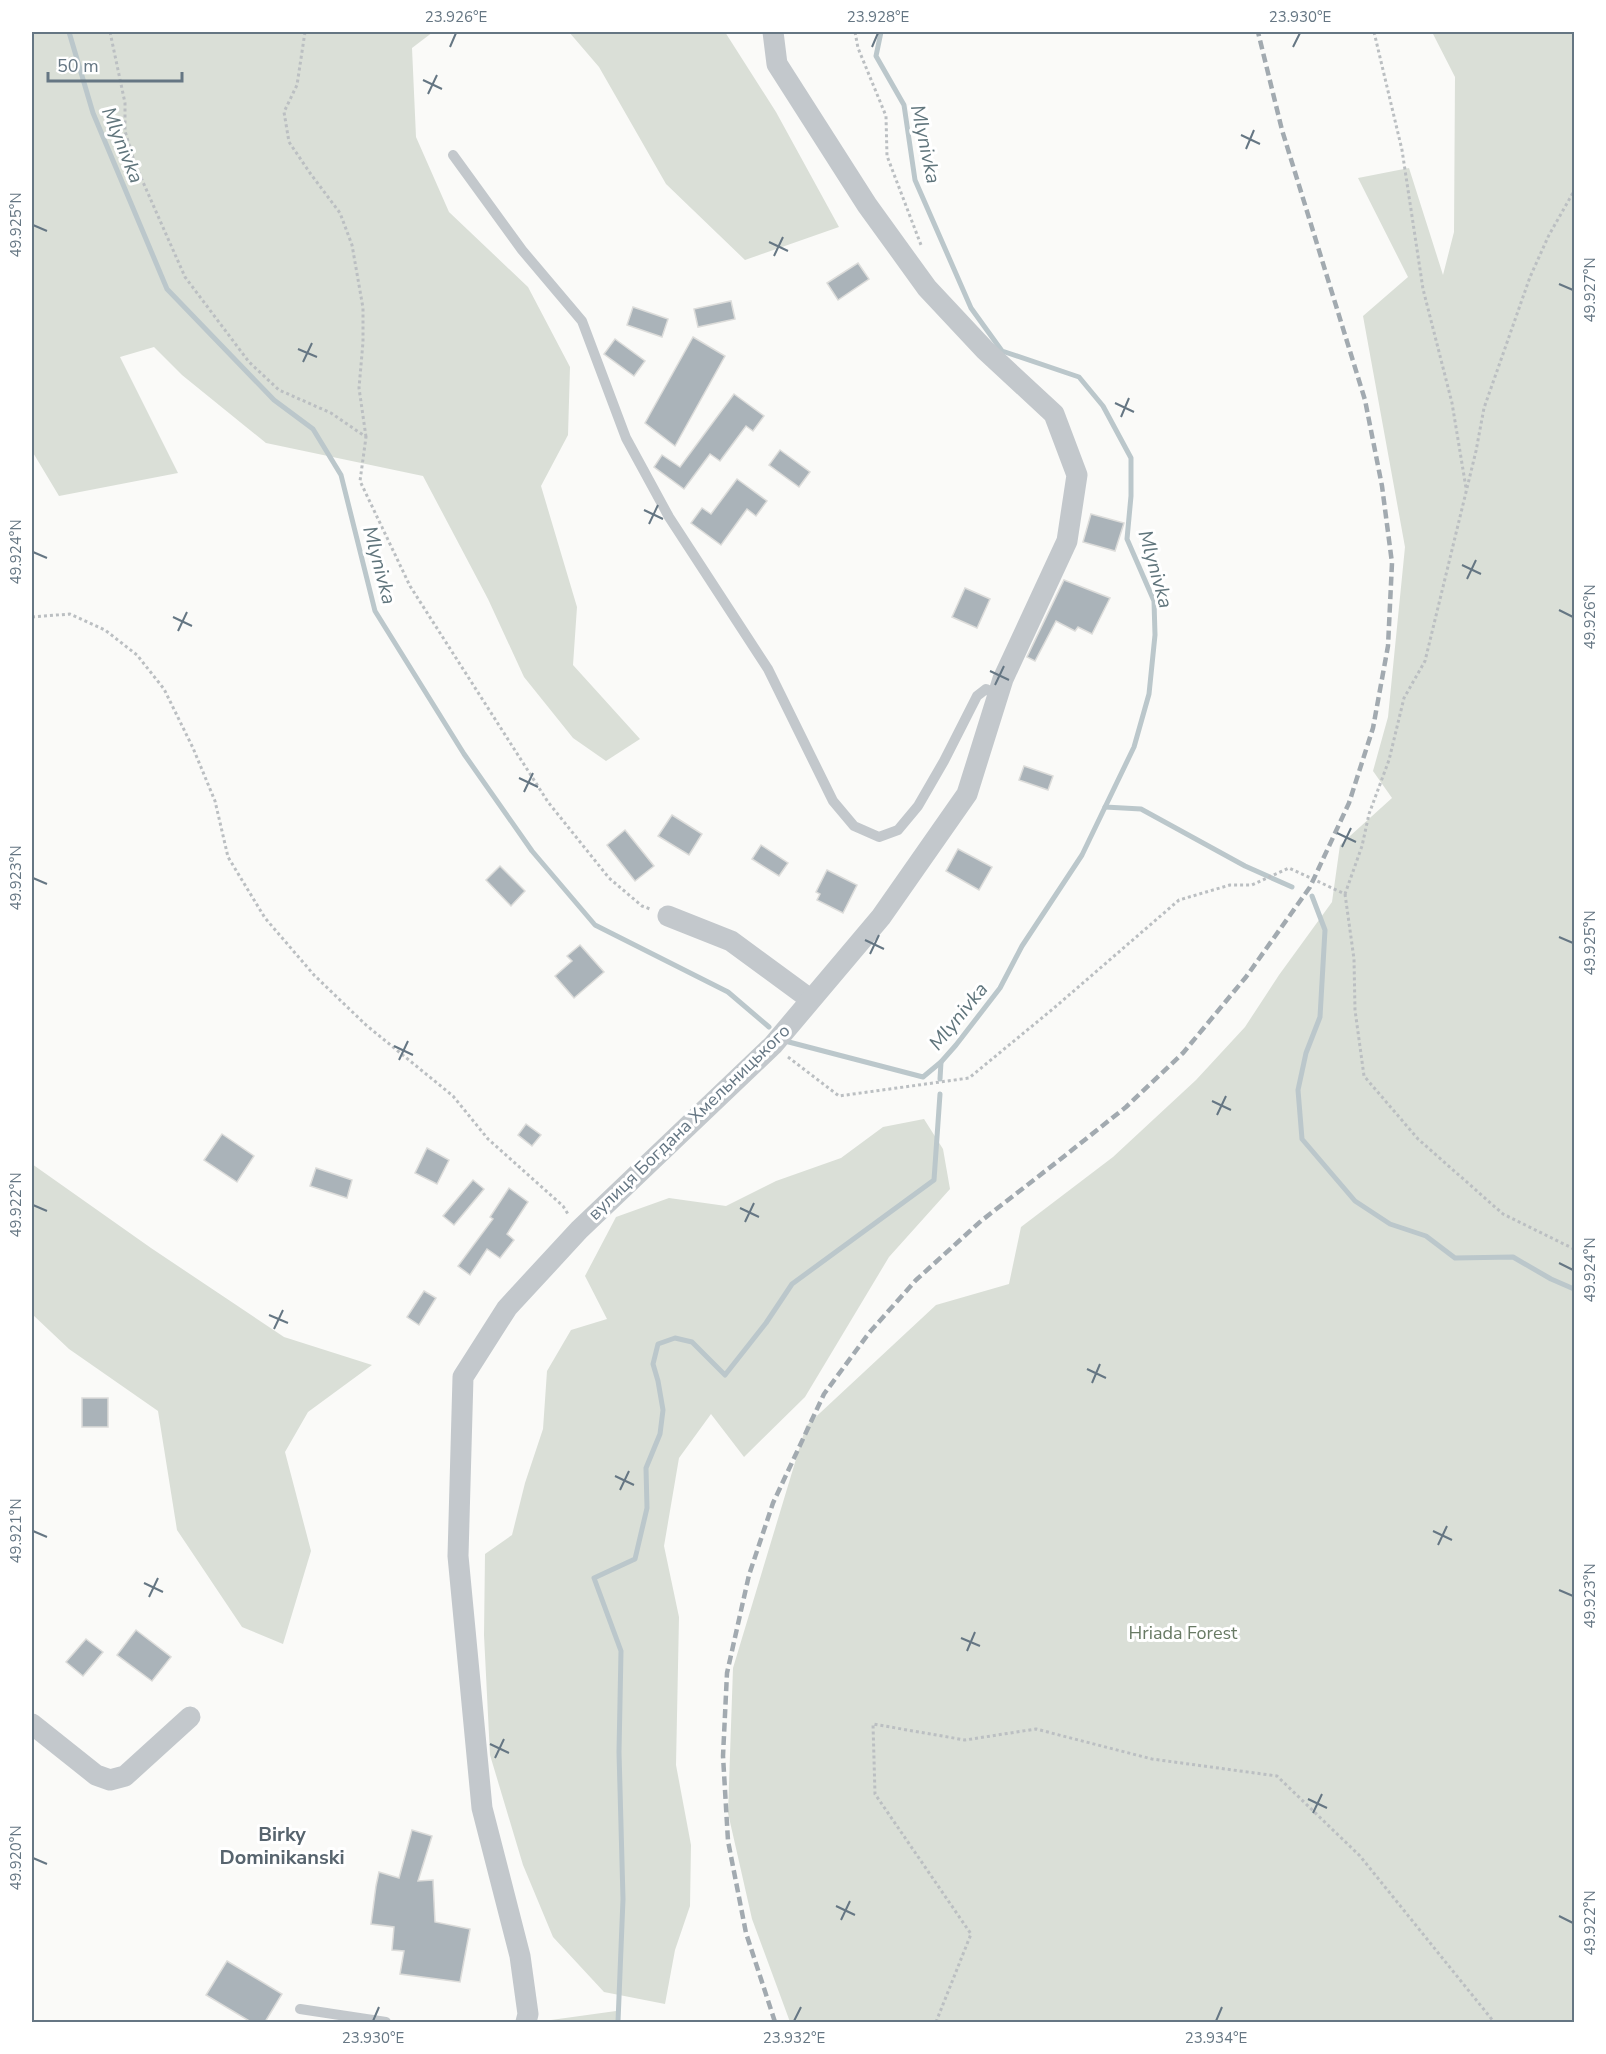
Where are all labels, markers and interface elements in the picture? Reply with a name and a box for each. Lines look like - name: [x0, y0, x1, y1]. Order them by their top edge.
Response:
- text: 23.926°E: [425, 7, 487, 27]
- text: 23.928°E: [847, 7, 909, 27]
- text: 23.930°E: [1269, 7, 1331, 27]
- scale bar: [48, 45, 182, 83]
- text: 50 m: [57, 54, 99, 78]
- water label: Mlynivka: [904, 102, 947, 186]
- water label: Mlynivka: [95, 103, 150, 187]
- text: 49.925°N: [6, 192, 26, 258]
- text: 49.927°N: [1580, 257, 1600, 323]
- text: 49.924°N: [6, 519, 26, 585]
- water label: Mlynivka: [356, 523, 403, 607]
- water label: Mlynivka: [1132, 527, 1180, 611]
- text: 49.926°N: [1580, 584, 1600, 650]
- text: 49.923°N: [6, 845, 26, 911]
- text: 49.925°N: [1580, 910, 1600, 976]
- water label: Mlynivka: [923, 977, 994, 1056]
- street label: вулиця Богдана Хмельницького: [583, 1019, 795, 1225]
- text: 49.922°N: [6, 1172, 26, 1238]
- text: 49.924°N: [1580, 1237, 1600, 1303]
- text: 49.921°N: [6, 1498, 26, 1564]
- text: 49.923°N: [1580, 1563, 1600, 1629]
- park label: Hriada Forest: [1129, 1621, 1238, 1645]
- district label: Birky Dominikanski: [219, 1821, 345, 1871]
- text: 49.920°N: [6, 1825, 26, 1891]
- text: 49.922°N: [1580, 1890, 1600, 1956]
- text: 23.930°E: [342, 2028, 404, 2048]
- text: 23.932°E: [763, 2028, 825, 2048]
- text: 23.934°E: [1185, 2028, 1247, 2048]

